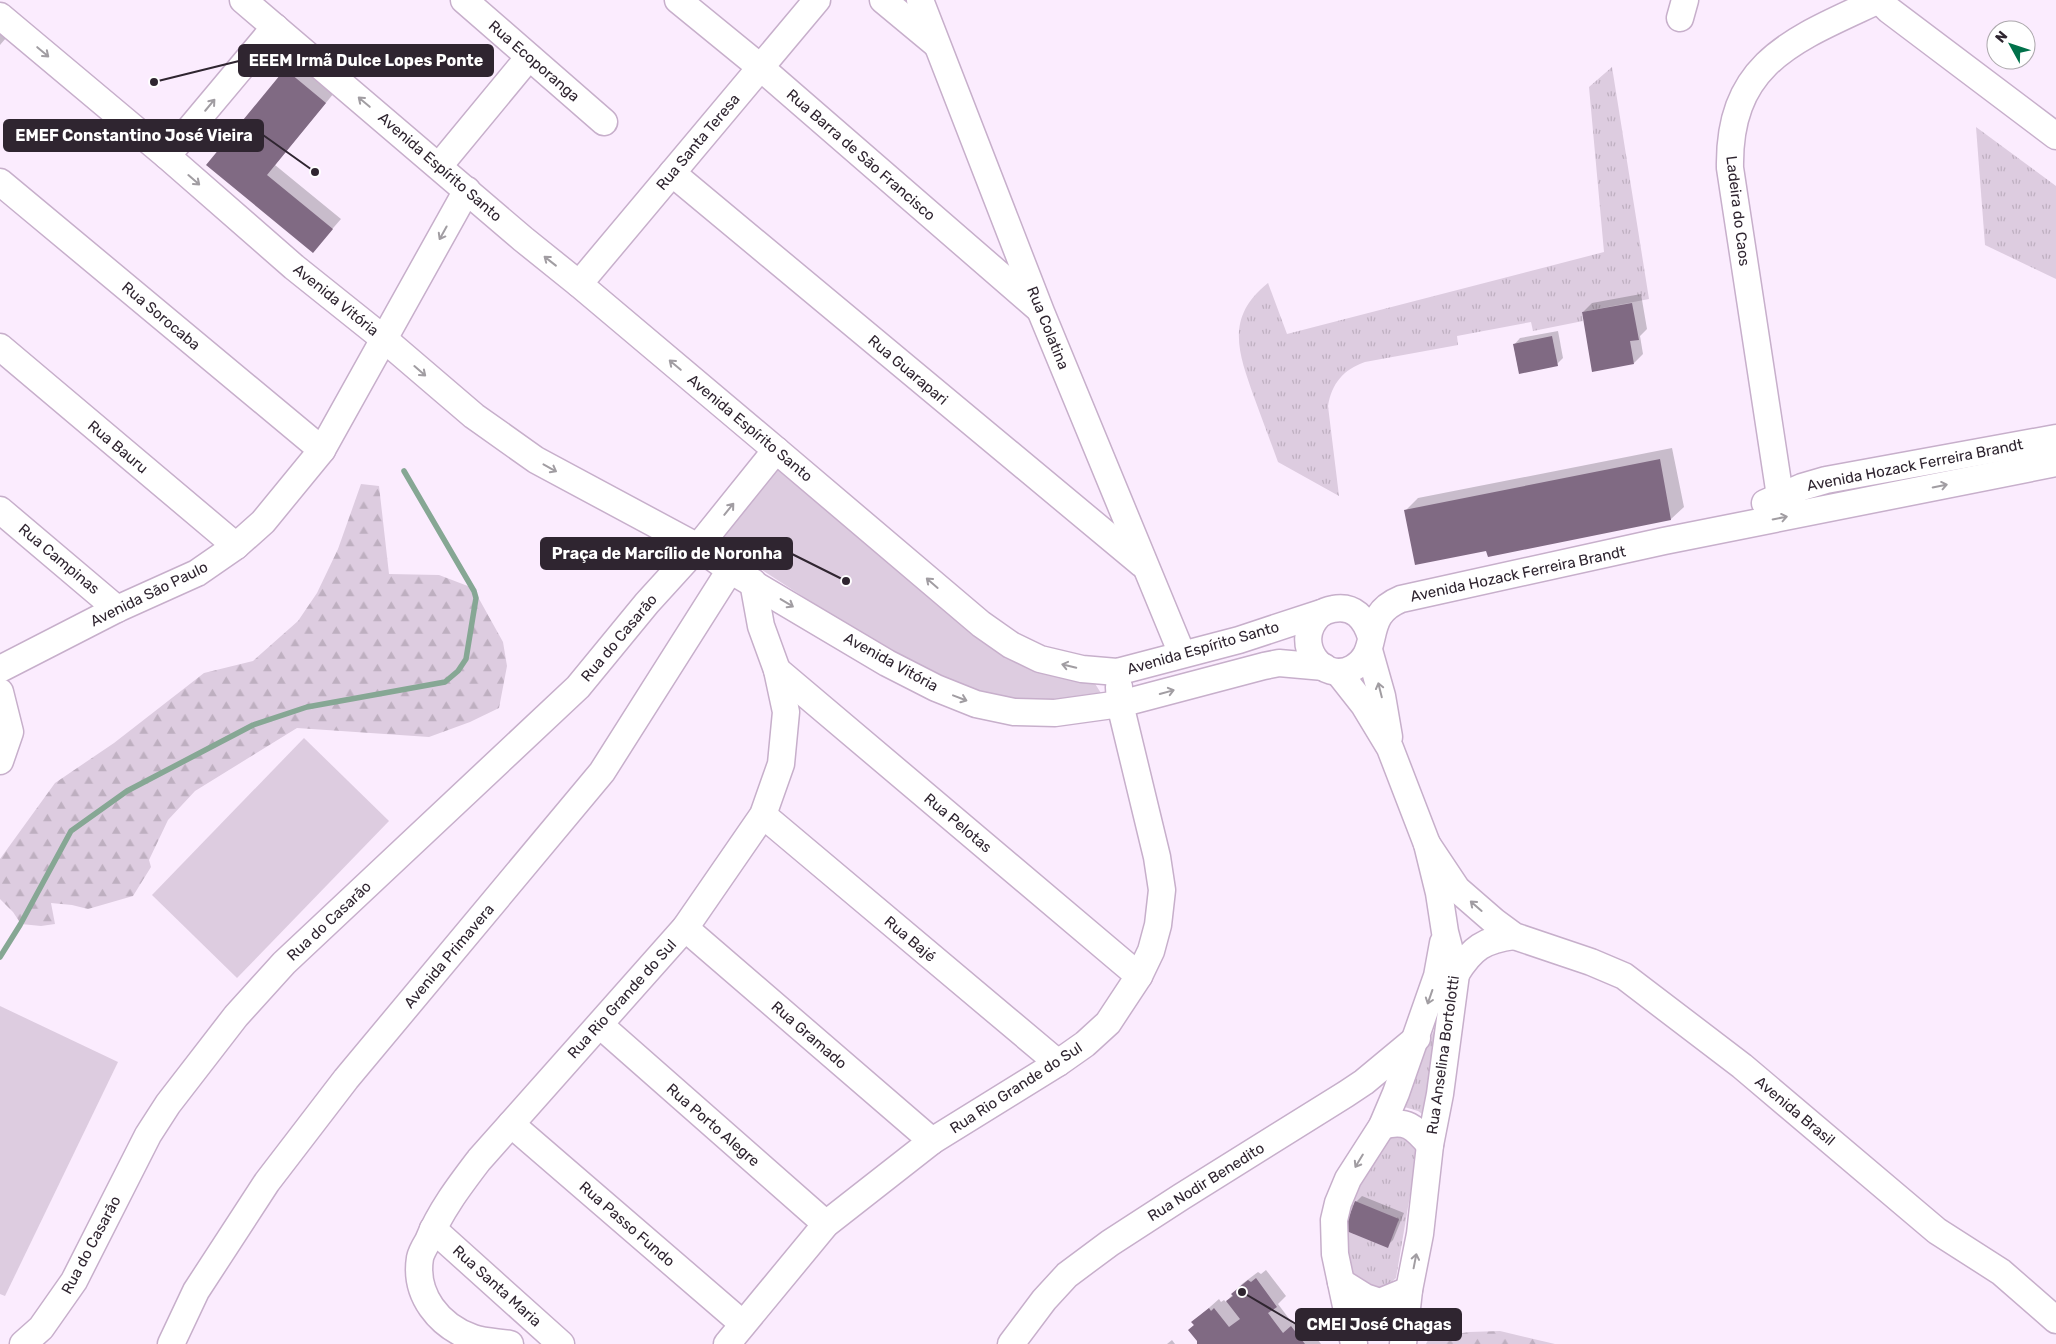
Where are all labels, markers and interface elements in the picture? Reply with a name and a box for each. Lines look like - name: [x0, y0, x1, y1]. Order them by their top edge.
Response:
- street label: Rua Ecoporanga: [485, 17, 583, 105]
- north arrow: [1986, 20, 2036, 70]
- text: N: [1992, 28, 2011, 46]
- callout: EEEM Irmã Dulce Lopes Ponte: [239, 45, 493, 76]
- one-way arrow: [37, 47, 50, 58]
- text: EEEM Irmã Dulce Lopes Ponte: [249, 51, 483, 70]
- street label: Rua Barra de São Francisco: [783, 85, 939, 225]
- street label: Rua Santa Teresa: [652, 90, 744, 194]
- one-way arrow: [357, 96, 370, 108]
- one-way arrow: [204, 99, 215, 112]
- street label: Avenida Espírito Santo: [375, 109, 505, 225]
- callout: EMEF Constantino José Vieira: [4, 120, 263, 151]
- text: EMEF Constantino José Vieira: [15, 126, 253, 145]
- street label: Ladeira do Caos: [1722, 155, 1754, 268]
- one-way arrow: [188, 174, 201, 185]
- one-way arrow: [438, 225, 448, 239]
- one-way arrow: [544, 255, 557, 266]
- street label: Avenida Vitória: [290, 260, 382, 340]
- street label: Rua Sorocaba: [118, 278, 204, 354]
- street label: Rua Colatina: [1023, 284, 1073, 372]
- street label: Rua Guarapari: [864, 331, 952, 409]
- one-way arrow: [669, 359, 682, 370]
- one-way arrow: [414, 365, 427, 377]
- street label: Avenida Espírito Santo: [684, 370, 816, 486]
- street label: Rua Bauru: [84, 417, 152, 477]
- street label: Avenida Hozack Ferreira Brandt: [1805, 435, 2025, 495]
- one-way arrow: [543, 463, 557, 473]
- one-way arrow: [1931, 481, 1947, 491]
- one-way arrow: [723, 503, 734, 516]
- one-way arrow: [1772, 513, 1788, 523]
- street label: Rua Campinas: [15, 520, 103, 598]
- callout: Praça de Marcílio de Noronha: [541, 538, 792, 569]
- street label: Avenida Hozack Ferreira Brandt: [1409, 542, 1628, 606]
- text: Praça de Marcílio de Noronha: [552, 544, 782, 563]
- street label: Avenida São Paulo: [87, 558, 211, 630]
- one-way arrow: [926, 577, 939, 589]
- street label: Rua do Casarão: [577, 591, 661, 685]
- one-way arrow: [780, 598, 794, 608]
- street label: Avenida Espírito Santo: [1125, 618, 1281, 678]
- street label: Avenida Vitória: [841, 629, 941, 695]
- one-way arrow: [1062, 661, 1078, 670]
- one-way arrow: [1375, 682, 1384, 698]
- one-way arrow: [1159, 686, 1175, 696]
- one-way arrow: [952, 694, 967, 703]
- street label: Rua Pelotas: [921, 790, 996, 857]
- street label: Rua do Casarão: [283, 877, 375, 965]
- street label: Avenida Primavera: [400, 900, 498, 1012]
- one-way arrow: [1469, 900, 1482, 912]
- street label: Rua Bajé: [881, 912, 939, 966]
- street label: Rua Rio Grande do Sul: [564, 936, 680, 1062]
- street label: Rua Anselina Bortolotti: [1423, 974, 1463, 1136]
- one-way arrow: [1425, 988, 1435, 1004]
- street label: Rua Gramado: [768, 997, 850, 1073]
- street label: Rua Rio Grande do Sul: [947, 1039, 1085, 1137]
- street label: Avenida Brasil: [1752, 1072, 1838, 1150]
- street label: Rua Porto Alegre: [663, 1080, 763, 1170]
- street label: Rua Nodir Benedito: [1144, 1139, 1268, 1225]
- one-way arrow: [1354, 1154, 1364, 1168]
- street label: Rua Passo Fundo: [576, 1178, 678, 1270]
- street label: Rua do Casarão: [58, 1193, 124, 1297]
- street label: Rua Santa Maria: [449, 1241, 545, 1331]
- one-way arrow: [1410, 1254, 1420, 1270]
- callout: CMEI José Chagas: [1296, 1309, 1461, 1340]
- text: CMEI José Chagas: [1306, 1315, 1452, 1334]

